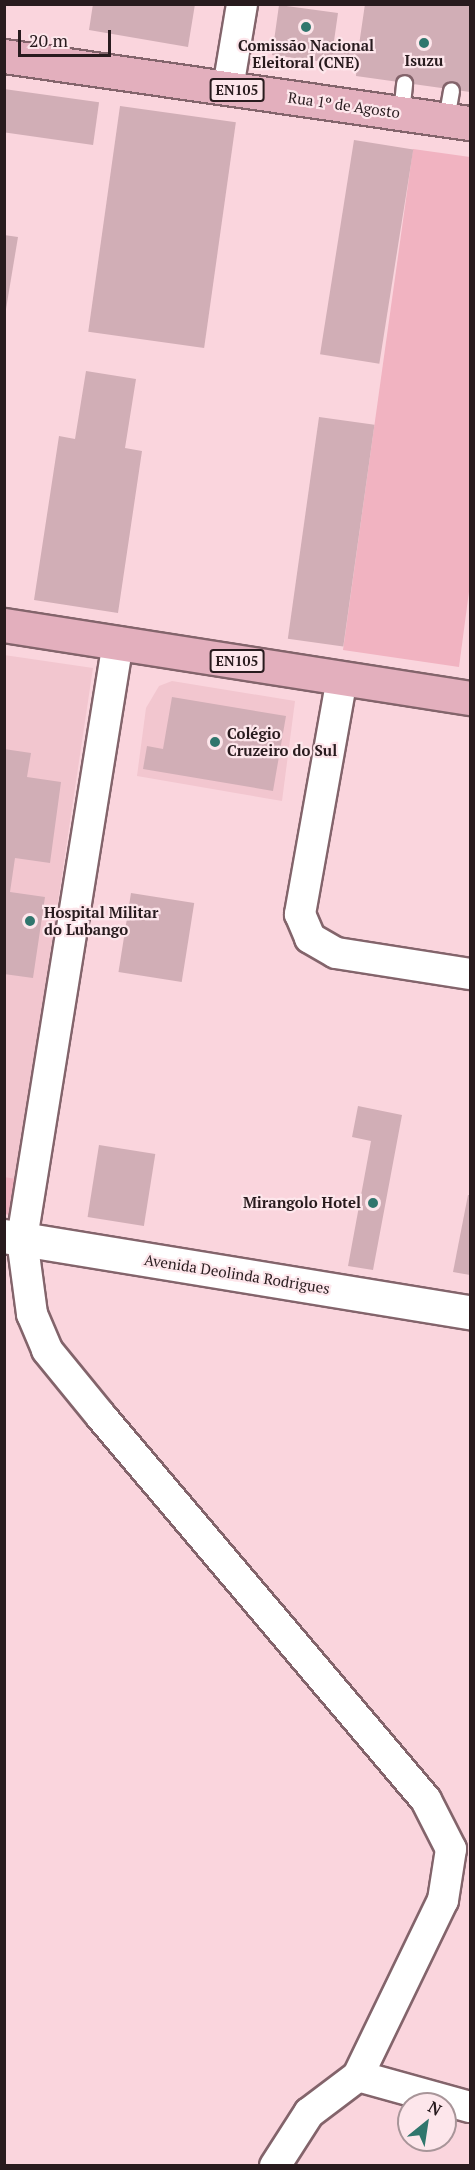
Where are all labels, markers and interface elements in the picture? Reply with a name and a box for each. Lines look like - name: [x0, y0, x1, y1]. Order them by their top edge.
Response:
- scale bar: [21, 18, 114, 56]
- marker: Comissão Nacional Eleitoral (CNE): [299, 20, 313, 34]
- text: 20 m: [29, 28, 68, 52]
- place label: Comissão Nacional Eleitoral (CNE): [238, 36, 374, 71]
- marker: Isuzu: [417, 36, 431, 50]
- place label: Isuzu: [405, 52, 443, 70]
- road number: EN105: [208, 79, 266, 101]
- street label: Rua 1º de Agosto: [287, 88, 401, 122]
- road number: EN105: [208, 650, 266, 672]
- place label: Colégio Cruzeiro do Sul: [227, 724, 337, 759]
- marker: Colégio Cruzeiro do Sul: [208, 735, 222, 749]
- place label: Hospital Militar do Lubango: [44, 903, 158, 938]
- marker: Hospital Militar do Lubango: [21, 912, 39, 930]
- place label: Mirangolo Hotel: [243, 1194, 361, 1212]
- marker: Mirangolo Hotel: [366, 1196, 380, 1210]
- street label: Avenida Deolinda Rodrigues: [143, 1250, 331, 1298]
- north arrow: [397, 2092, 457, 2152]
- text: N: [424, 2096, 446, 2121]

